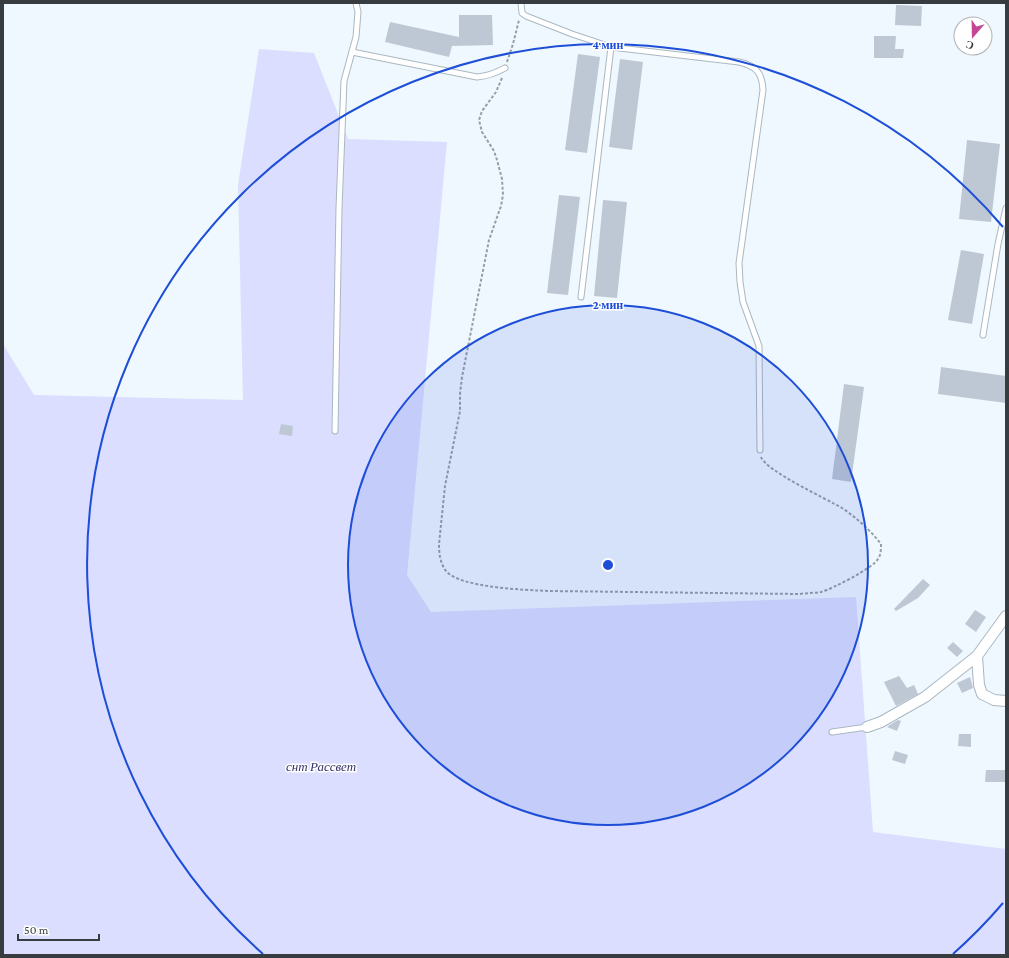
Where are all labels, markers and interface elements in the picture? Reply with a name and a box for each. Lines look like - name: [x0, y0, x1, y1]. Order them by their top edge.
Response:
- north arrow: [953, 16, 993, 56]
- text: 4 мин: [593, 38, 623, 52]
- text: С: [964, 38, 975, 52]
- text: 2 мин: [593, 298, 623, 312]
- centre of rings: [601, 558, 615, 572]
- park label: снт Рассвет: [286, 759, 356, 774]
- scale bar: [18, 916, 99, 942]
- text: 50 m: [24, 923, 49, 937]

